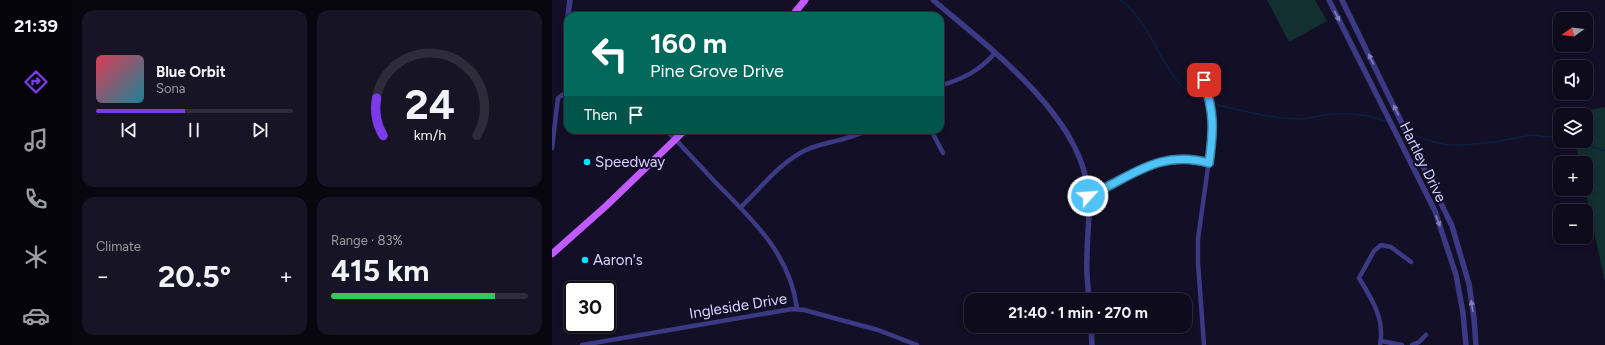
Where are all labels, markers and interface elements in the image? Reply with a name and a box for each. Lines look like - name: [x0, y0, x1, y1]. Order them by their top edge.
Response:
- one-way arrow: [1334, 10, 1340, 22]
- north arrow: [1553, 12, 1593, 52]
- map controls: [1553, 12, 1593, 244]
- text: 21:39: [14, 15, 58, 37]
- text: 160 m: [650, 26, 727, 60]
- icon: left: [584, 28, 636, 80]
- one-way arrow: [1368, 53, 1374, 65]
- text: Pine Grove Drive: [650, 60, 784, 82]
- button: sound: [1553, 60, 1593, 100]
- text: Blue Orbit: [156, 63, 226, 81]
- pin: [1187, 63, 1221, 97]
- icon: directions: [22, 68, 50, 96]
- icon: arrive: [1193, 69, 1215, 91]
- text: 24: [404, 79, 455, 129]
- text: Sona: [156, 81, 185, 96]
- icon: arrive: [625, 104, 647, 126]
- one-way arrow: [1393, 104, 1399, 116]
- text: Then: [584, 106, 617, 124]
- button: layers: [1553, 108, 1593, 148]
- icon: previous: [118, 119, 140, 141]
- icon: pause: [183, 119, 205, 141]
- icon: next: [249, 119, 271, 141]
- street label: Hartley Drive: [1396, 119, 1450, 205]
- icon: music: [22, 126, 50, 154]
- text: km/h: [413, 126, 446, 144]
- place label: Speedway: [595, 153, 665, 171]
- button: +: [1553, 156, 1593, 196]
- marker: Speedway: [582, 157, 592, 167]
- position arrow: [1067, 175, 1109, 217]
- icon: phone: [22, 185, 50, 213]
- button: −: [1553, 204, 1593, 244]
- one-way arrow: [1436, 216, 1442, 228]
- text: Range · 83%: [331, 233, 403, 248]
- text: Climate: [96, 239, 141, 254]
- icon: climate: [22, 243, 50, 271]
- place label: Aaron's: [593, 251, 643, 269]
- text: 415 km: [331, 252, 430, 289]
- marker: Aaron's: [580, 255, 590, 265]
- text: 20.5°: [158, 258, 231, 295]
- text: −: [96, 263, 110, 290]
- text: +: [279, 263, 293, 290]
- speed limit sign: 30: [564, 281, 616, 333]
- street label: Ingleside Drive: [688, 289, 788, 323]
- one-way arrow: [1469, 300, 1475, 312]
- icon: car: [22, 302, 50, 330]
- text: 21:40 · 1 min · 270 m: [1008, 304, 1148, 322]

